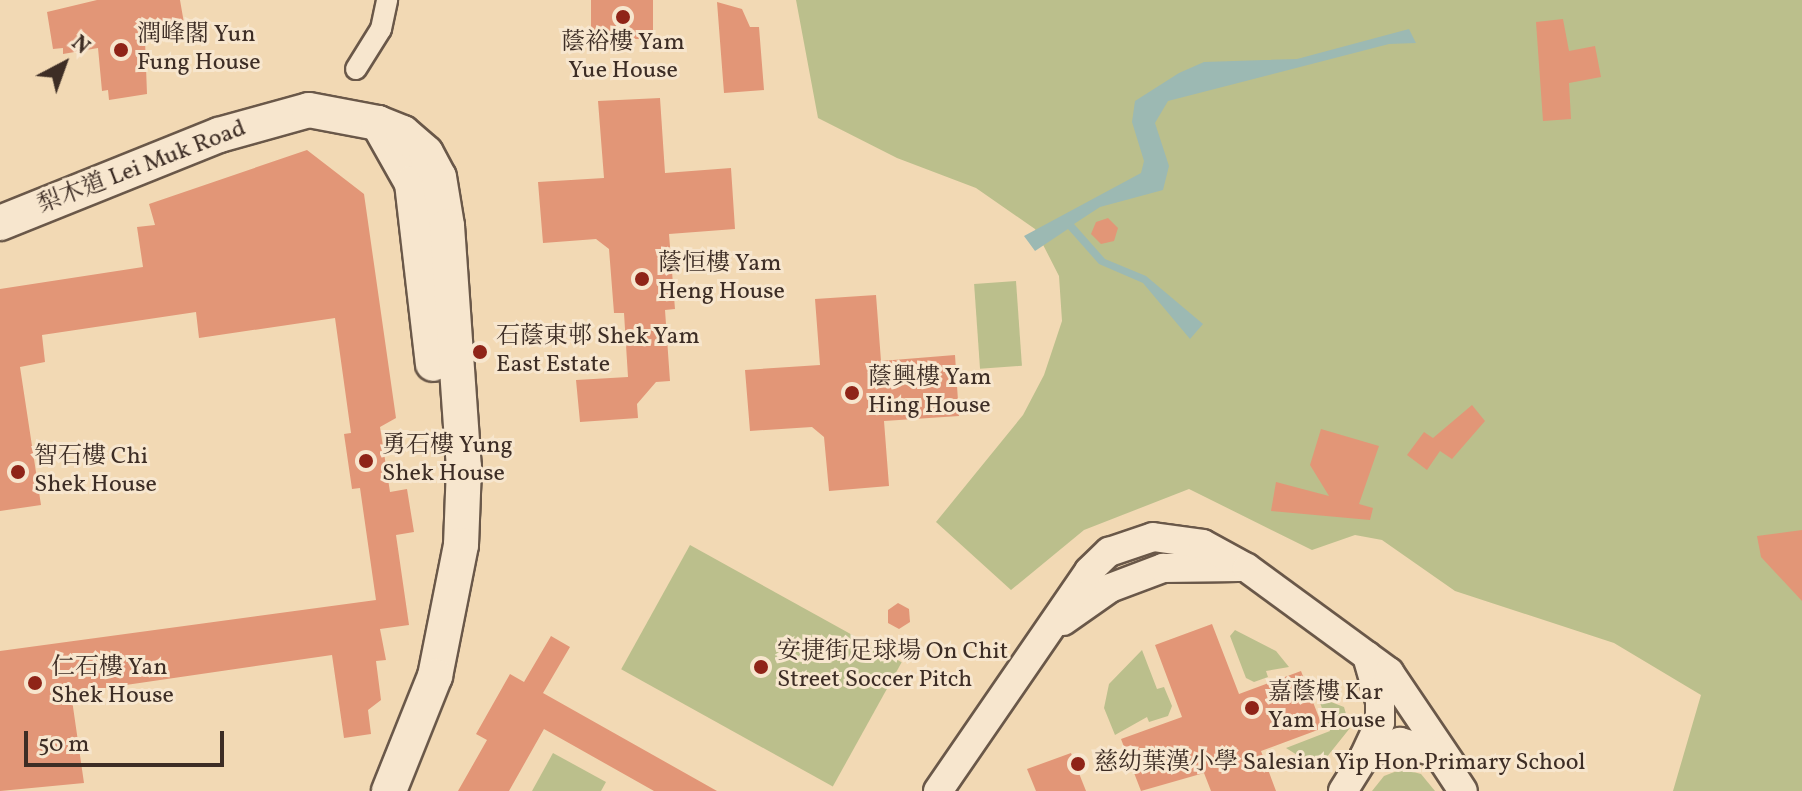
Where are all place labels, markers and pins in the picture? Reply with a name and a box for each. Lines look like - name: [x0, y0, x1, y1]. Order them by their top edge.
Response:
- marker: 蔭裕樓 Yam Yue House: [614, 8, 632, 26]
- place label: 潤峰閣 Yun Fung House: [137, 22, 261, 78]
- place label: 蔭裕樓 Yam Yue House: [561, 30, 685, 86]
- marker: 潤峰閣 Yun Fung House: [112, 41, 130, 59]
- place label: 蔭恒樓 Yam Heng House: [658, 251, 785, 307]
- marker: 蔭恒樓 Yam Heng House: [633, 270, 651, 288]
- place label: 石蔭東邨 Shek Yam East Estate: [496, 324, 700, 380]
- marker: 石蔭東邨 Shek Yam East Estate: [471, 343, 489, 361]
- place label: 蔭興樓 Yam Hing House: [868, 365, 992, 421]
- marker: 蔭興樓 Yam Hing House: [843, 384, 861, 402]
- place label: 勇石樓 Yung Shek House: [382, 433, 513, 489]
- place label: 智石樓 Chi Shek House: [34, 444, 157, 500]
- marker: 勇石樓 Yung Shek House: [357, 452, 375, 470]
- marker: 智石樓 Chi Shek House: [9, 463, 27, 481]
- place label: 安捷街足球場 On Chit Street Soccer Pitch: [777, 639, 1008, 695]
- place label: 仁石樓 Yan Shek House: [51, 655, 174, 711]
- marker: 安捷街足球場 On Chit Street Soccer Pitch: [752, 658, 770, 676]
- marker: 仁石樓 Yan Shek House: [26, 674, 44, 692]
- place label: 嘉蔭樓 Kar Yam House: [1268, 680, 1386, 736]
- marker: 嘉蔭樓 Kar Yam House: [1243, 699, 1261, 717]
- place label: 慈幼葉漢小學 Salesian Yip Hon Primary School: [1094, 750, 1587, 778]
- marker: 慈幼葉漢小學 Salesian Yip Hon Primary School: [1069, 755, 1087, 773]

